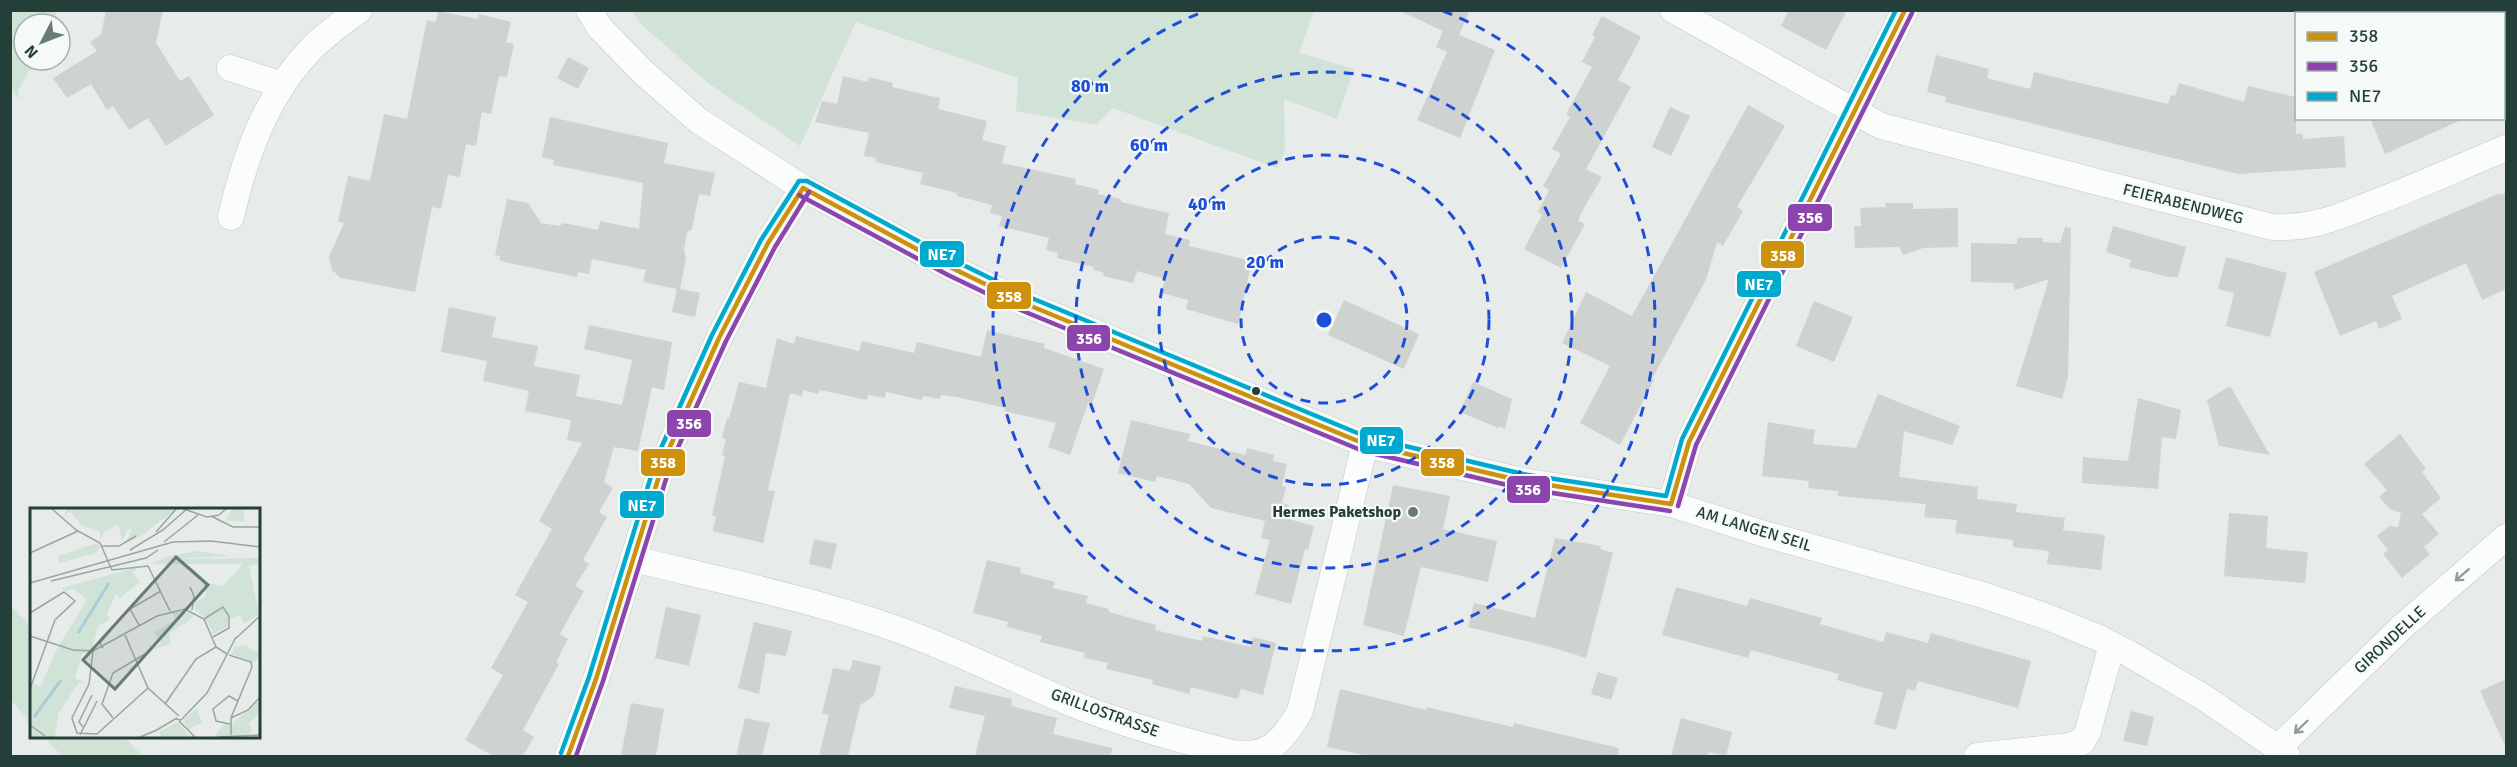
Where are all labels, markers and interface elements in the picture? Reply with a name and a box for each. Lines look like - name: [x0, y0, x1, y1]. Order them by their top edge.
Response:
- north arrow: [12, 12, 72, 72]
- legend: [2295, 12, 2505, 120]
- text: 358: [2349, 25, 2378, 47]
- text: N: [20, 41, 43, 62]
- text: 356: [2349, 55, 2378, 77]
- text: 80 m: [1071, 75, 1109, 97]
- text: NE7: [2349, 85, 2381, 107]
- text: 60 m: [1130, 134, 1168, 156]
- street label: FEIERABENDWEG: [2121, 179, 2245, 229]
- text: 40 m: [1188, 193, 1226, 215]
- line badge: 356: [1787, 203, 1833, 232]
- text: 356: [1797, 208, 1823, 228]
- line badge: NE7: [919, 240, 965, 268]
- line badge: 358: [1760, 240, 1805, 269]
- text: NE7: [928, 245, 957, 265]
- text: 358: [1770, 246, 1796, 266]
- text: 20 m: [1246, 251, 1284, 273]
- line badge: NE7: [1736, 270, 1782, 298]
- text: NE7: [1745, 275, 1774, 295]
- line badge: 358: [986, 281, 1032, 310]
- text: 358: [996, 287, 1022, 307]
- centre of rings: [1314, 310, 1334, 330]
- line badge: 356: [1066, 324, 1111, 352]
- text: 356: [1076, 329, 1102, 349]
- unlabelled marker: [1250, 385, 1262, 397]
- line badge: 356: [666, 409, 712, 438]
- text: 356: [676, 414, 702, 434]
- line badge: NE7: [1359, 426, 1404, 455]
- text: NE7: [1367, 431, 1396, 451]
- line badge: 358: [640, 448, 686, 477]
- line badge: 358: [1420, 448, 1465, 477]
- text: 358: [650, 453, 676, 473]
- text: 358: [1429, 453, 1455, 473]
- line badge: 356: [1506, 475, 1551, 504]
- text: 356: [1515, 480, 1541, 500]
- line badge: NE7: [619, 490, 665, 519]
- text: NE7: [628, 496, 657, 516]
- place label: Hermes Paketshop: [1272, 502, 1401, 522]
- street label: AM LANGEN SEIL: [1694, 502, 1814, 556]
- marker: Hermes Paketshop: [1406, 505, 1420, 519]
- inset map: [30, 508, 260, 737]
- one-way arrow: [2455, 568, 2470, 582]
- street label: GIRONDELLE: [2350, 602, 2430, 678]
- street label: GRILLOSTRASSE: [1048, 684, 1162, 742]
- one-way arrow: [2293, 720, 2308, 734]

